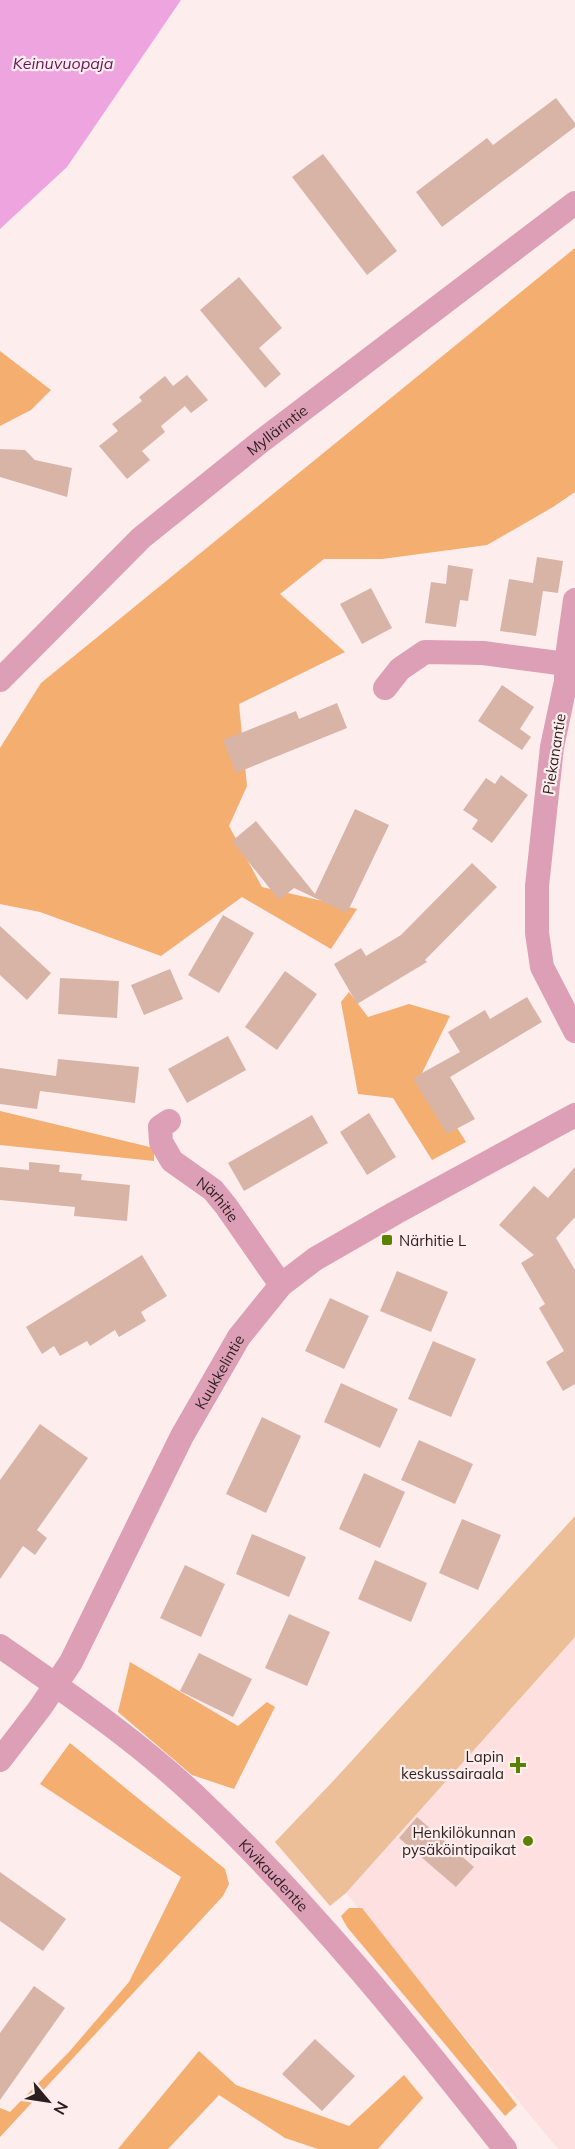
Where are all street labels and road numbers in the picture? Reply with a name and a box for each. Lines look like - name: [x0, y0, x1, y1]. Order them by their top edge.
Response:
- street label: Myllärintie: [243, 400, 311, 459]
- street label: Piekanantie: [538, 712, 570, 796]
- street label: Närhitie: [193, 1172, 243, 1225]
- street label: Kuukkelintie: [190, 1331, 248, 1413]
- street label: Kivikaudentie: [235, 1835, 313, 1915]

